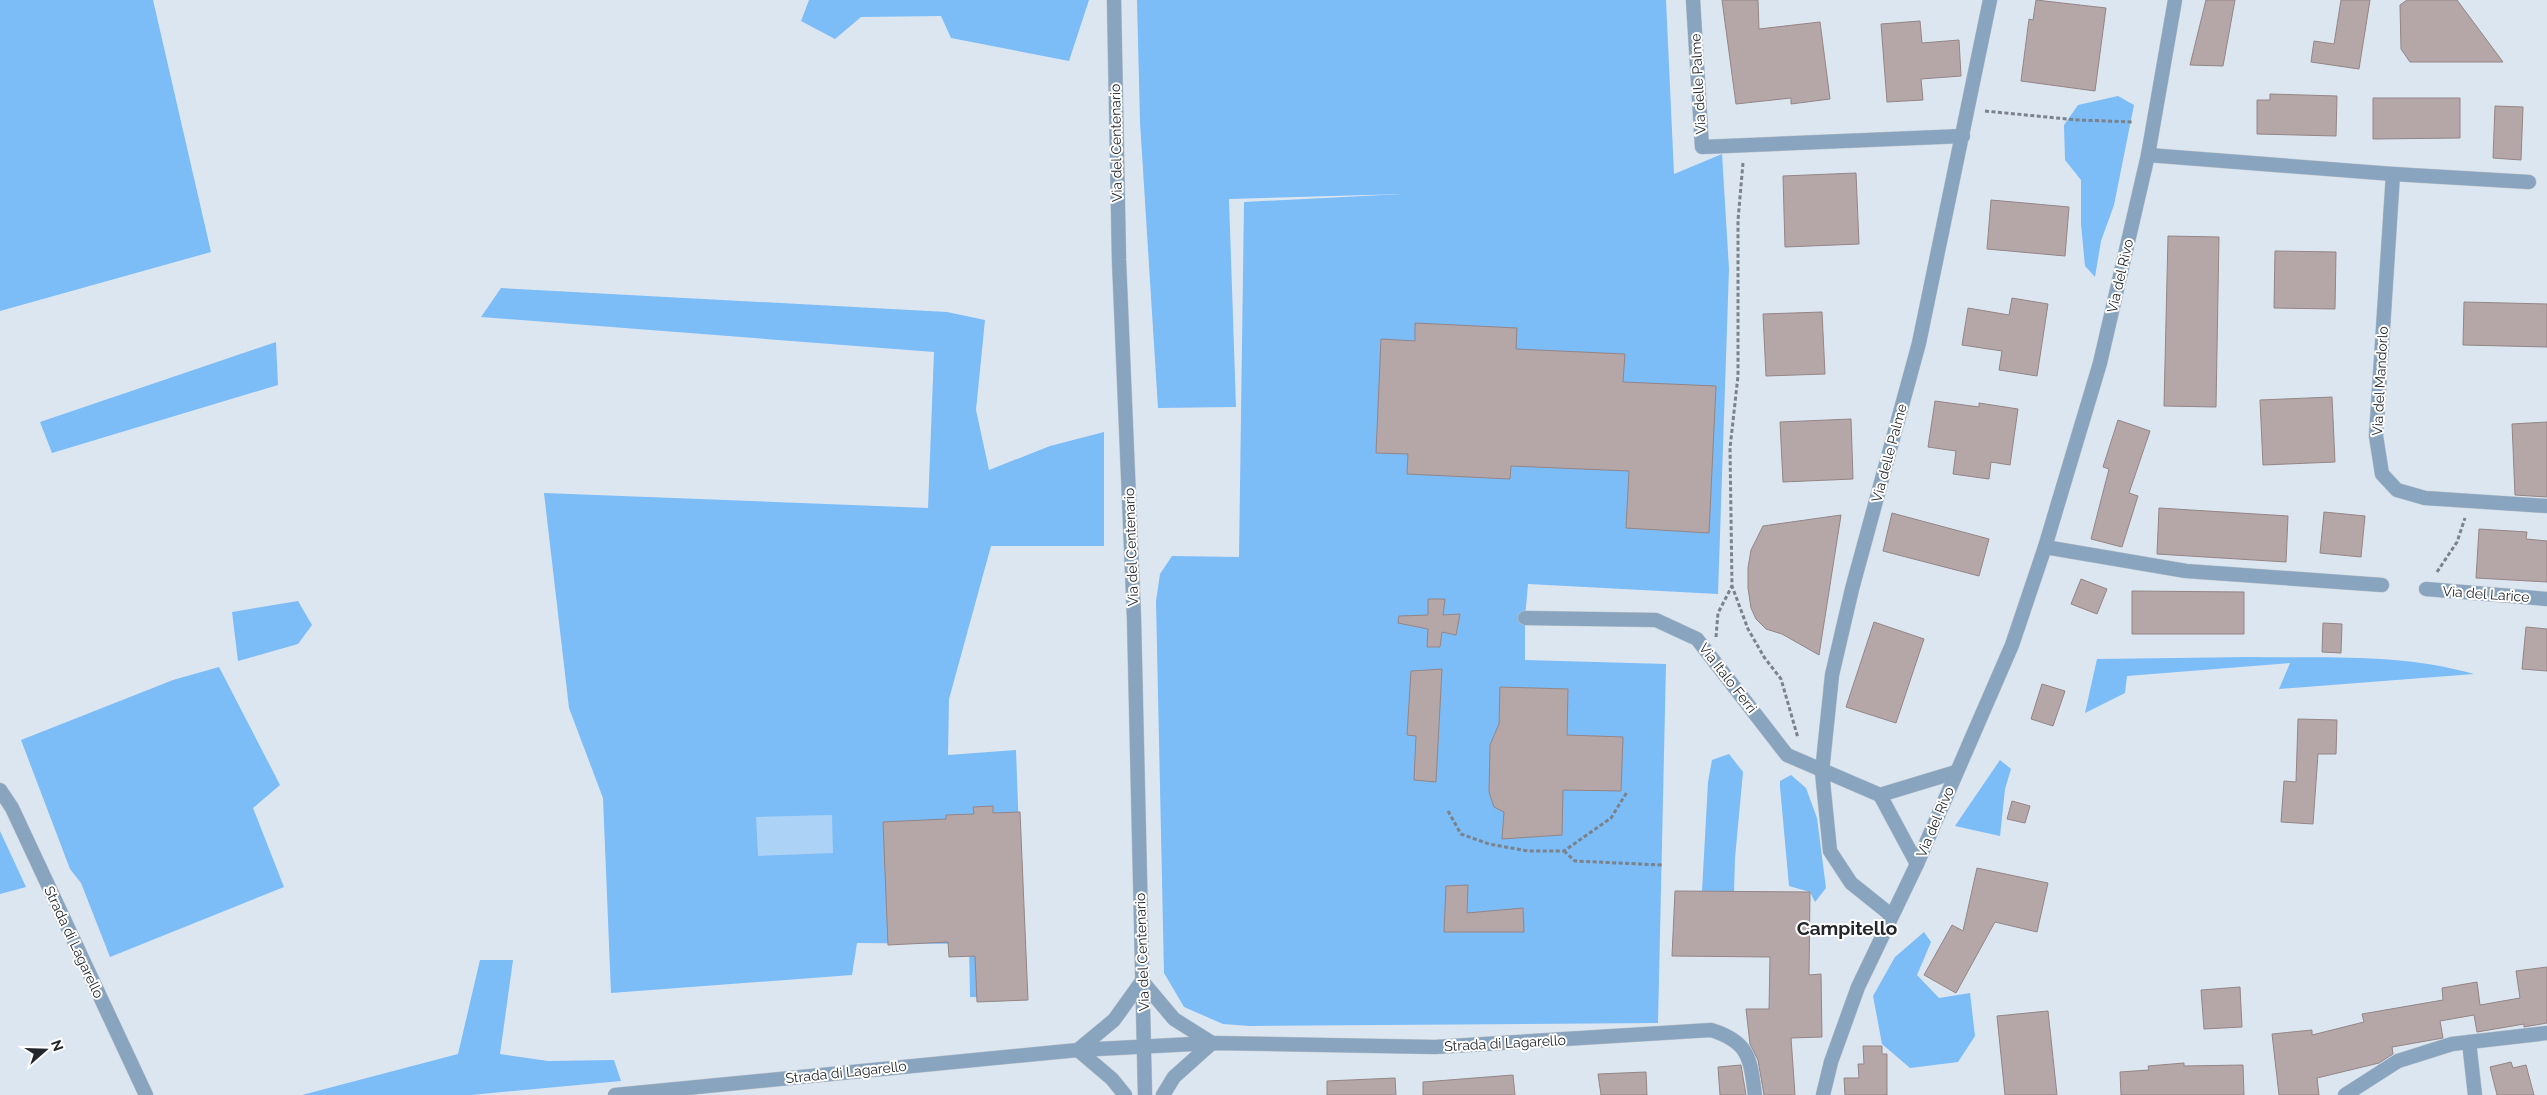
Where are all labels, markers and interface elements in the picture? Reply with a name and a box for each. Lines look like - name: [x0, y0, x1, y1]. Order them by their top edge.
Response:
- street label: Via delle Palme: [1687, 33, 1709, 135]
- street label: Via del Centenario: [1107, 84, 1125, 202]
- street label: Via del Rivo: [2104, 238, 2136, 314]
- street label: Via del Mandorlo: [2369, 326, 2391, 436]
- street label: Via delle Palme: [1868, 402, 1910, 504]
- street label: Via del Centenario: [1121, 488, 1141, 606]
- street label: Via del Larice: [2442, 583, 2530, 605]
- street label: Via Italo Ferri: [1696, 640, 1760, 716]
- street label: Via del Rivo: [1913, 784, 1957, 860]
- street label: Strada di Lagarello: [41, 883, 107, 1001]
- street label: Via del Centenario: [1132, 893, 1152, 1011]
- district label: Campitello: [1797, 917, 1897, 939]
- north arrow: [20, 1025, 70, 1075]
- street label: Strada di Lagarello: [1444, 1032, 1566, 1054]
- text: N: [48, 1038, 67, 1053]
- street label: Strada di Lagarello: [785, 1058, 907, 1086]

